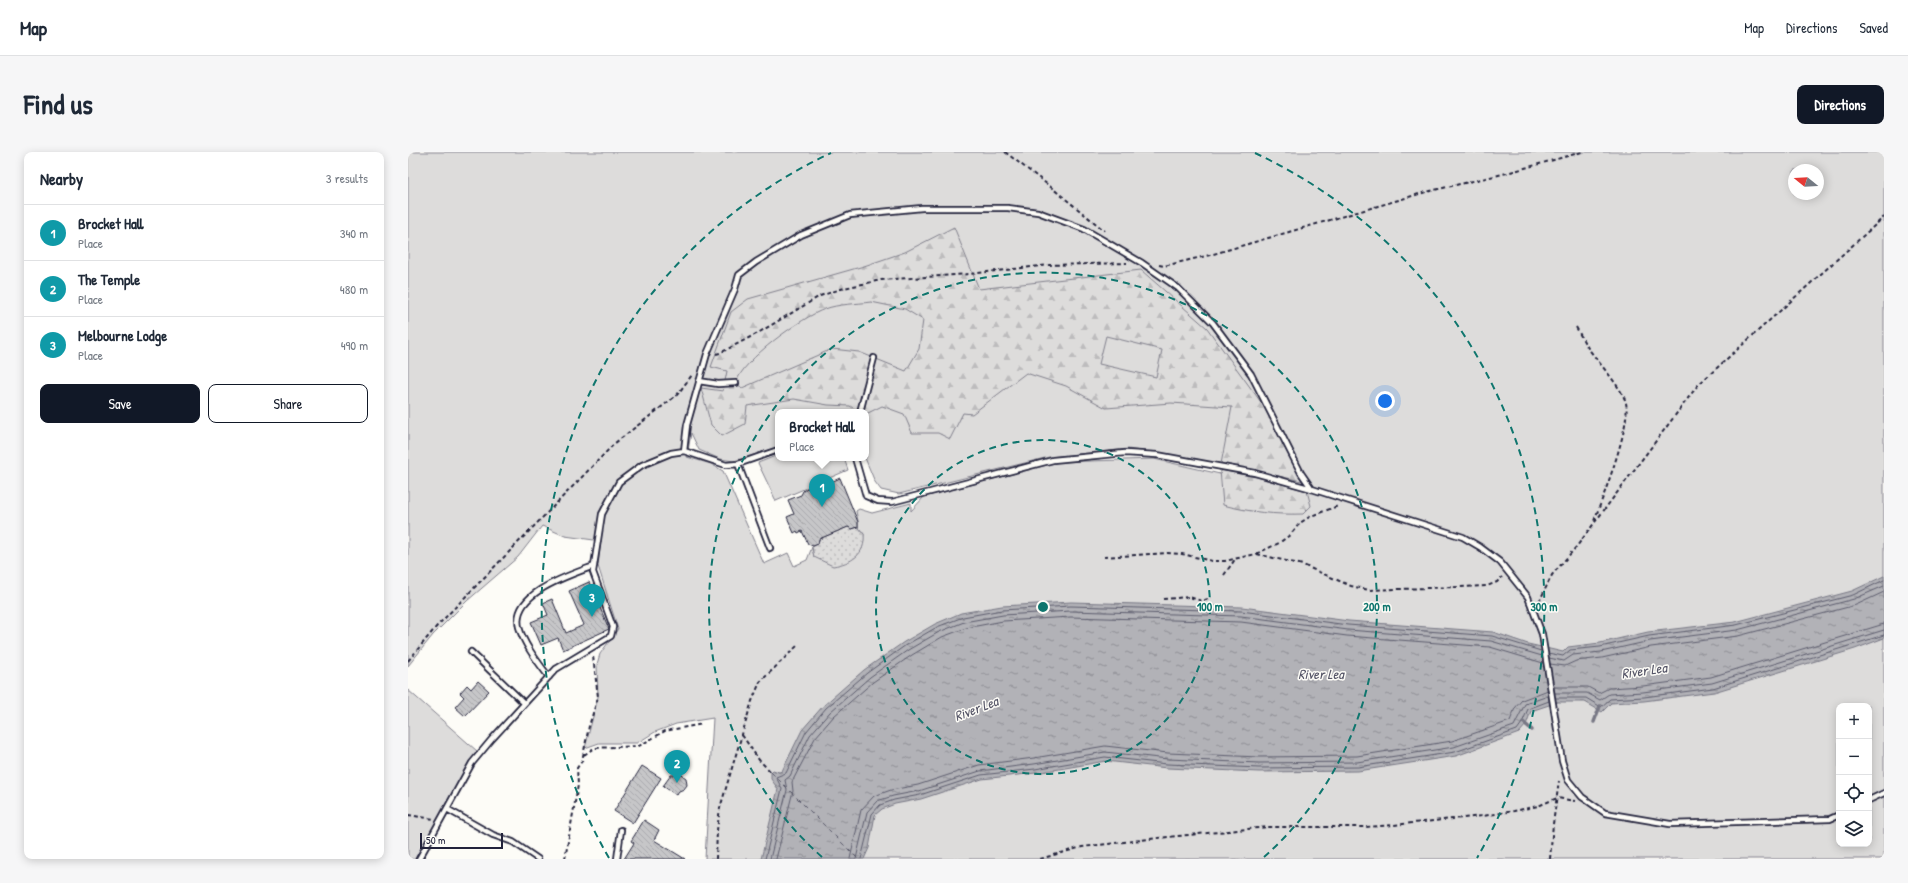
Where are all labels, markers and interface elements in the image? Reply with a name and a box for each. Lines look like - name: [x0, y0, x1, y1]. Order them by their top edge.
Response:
- text: Map: [20, 15, 47, 41]
- text: Map: [1744, 18, 1764, 37]
- text: Directions: [1786, 18, 1837, 37]
- text: Saved: [1859, 18, 1888, 37]
- text: Find us: [24, 85, 93, 123]
- button: Directions: [1797, 85, 1884, 124]
- north arrow: [1788, 164, 1824, 200]
- text: Nearby: [40, 167, 83, 190]
- text: 3 results: [326, 169, 368, 187]
- text: Brocket Hall: [78, 213, 143, 234]
- text: 1: [51, 224, 55, 242]
- text: 340 m: [340, 224, 368, 242]
- text: Place: [78, 234, 103, 252]
- text: The Temple: [78, 269, 140, 290]
- text: 2: [50, 280, 56, 298]
- text: 480 m: [340, 280, 368, 298]
- text: Place: [78, 290, 103, 308]
- text: Melbourne Lodge: [78, 325, 167, 346]
- text: 3: [50, 336, 56, 354]
- text: 490 m: [341, 336, 368, 354]
- text: Place: [78, 346, 103, 364]
- button: Save: [40, 384, 200, 423]
- button: Share: [208, 384, 368, 423]
- your location: [1375, 391, 1395, 411]
- popup: [775, 409, 869, 461]
- text: Brocket Hall: [789, 416, 855, 437]
- text: Place: [789, 437, 814, 455]
- pin: 1: [809, 474, 835, 507]
- pin: 3: [579, 584, 605, 617]
- text: 100 m: [1197, 598, 1223, 615]
- text: 200 m: [1363, 598, 1391, 615]
- text: 300 m: [1530, 598, 1558, 615]
- centre of rings: [1036, 600, 1050, 614]
- water label: River Lea: [1620, 657, 1669, 683]
- water label: River Lea: [1298, 664, 1345, 683]
- water label: River Lea: [951, 690, 1002, 725]
- map controls: [1836, 703, 1872, 847]
- button: +: [1836, 703, 1872, 739]
- button: −: [1836, 739, 1872, 775]
- pin: 2: [664, 750, 690, 783]
- button: locate: [1836, 775, 1872, 811]
- button: layers: [1836, 811, 1872, 847]
- scale bar: [420, 831, 503, 850]
- text: 50 m: [426, 833, 446, 847]

